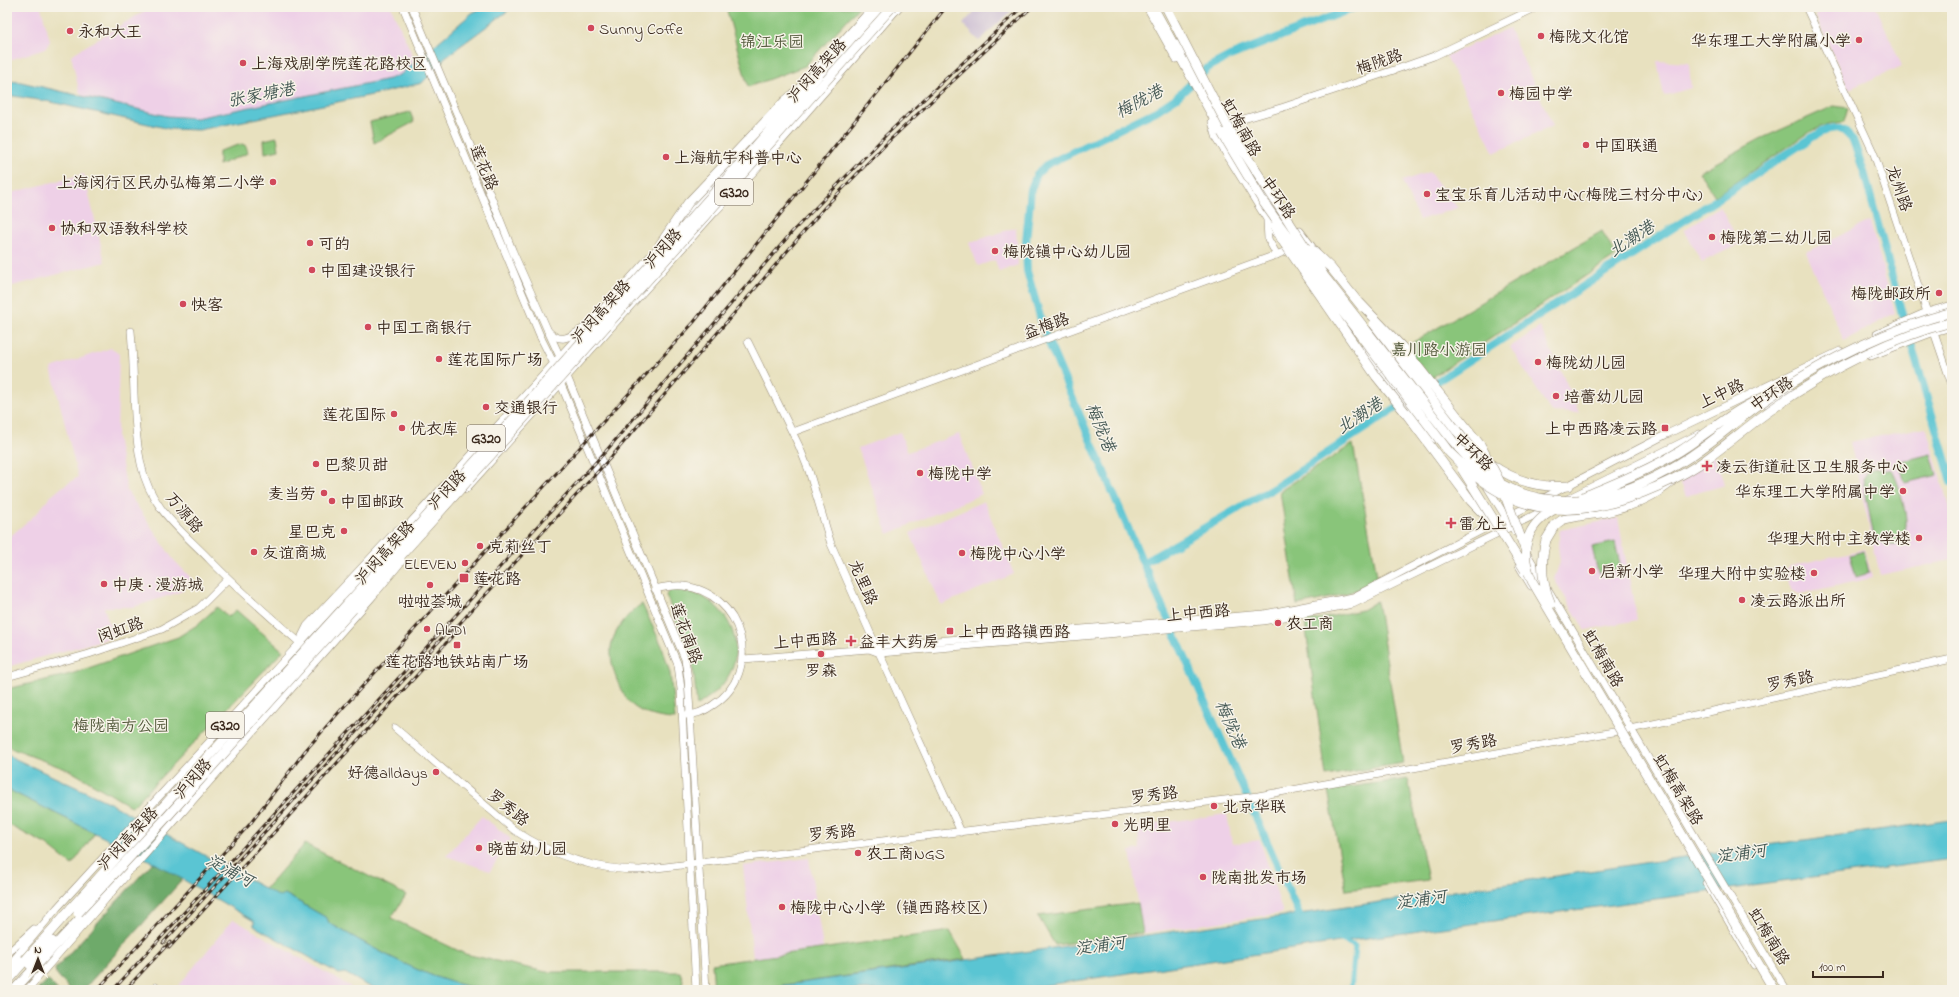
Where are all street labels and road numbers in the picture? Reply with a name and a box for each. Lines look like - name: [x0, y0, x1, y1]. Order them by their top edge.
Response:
- street label: 沪闵高架路: [782, 34, 853, 109]
- street label: 梅陇路: [1353, 44, 1406, 82]
- street label: 虹梅南路: [1214, 94, 1266, 162]
- street label: 莲花路: [463, 141, 504, 195]
- street label: 龙州路: [1879, 162, 1917, 215]
- street label: 中环路: [1254, 172, 1301, 225]
- road number: G320: [715, 179, 753, 205]
- street label: 沪闵路: [639, 223, 688, 275]
- street label: 沪闵高架路: [566, 275, 637, 350]
- street label: 益梅路: [1020, 307, 1073, 346]
- street label: 中环路: [1746, 371, 1799, 418]
- street label: 上中路: [1695, 374, 1749, 416]
- road number: G320: [467, 425, 505, 451]
- street label: 中环路: [1447, 427, 1498, 478]
- street label: 沪闵路: [422, 465, 473, 516]
- street label: 万源路: [159, 487, 208, 539]
- street label: 沪闵高架路: [350, 516, 421, 591]
- street label: 龙里路: [841, 556, 883, 610]
- street label: 上中西路: [1165, 599, 1231, 629]
- street label: 莲花南路: [663, 600, 707, 668]
- street label: 闵虹路: [94, 612, 147, 650]
- street label: 虹梅南路: [1576, 625, 1629, 693]
- street label: 上中西路: [772, 628, 838, 656]
- street label: 罗秀路: [1764, 665, 1816, 699]
- road number: G320: [206, 712, 244, 738]
- street label: 罗秀路: [1448, 729, 1499, 761]
- street label: 虹梅高架路: [1646, 750, 1708, 831]
- street label: 沪闵路: [169, 753, 218, 805]
- street label: 罗秀路: [1129, 781, 1180, 811]
- street label: 罗秀路: [482, 784, 534, 833]
- street label: 沪闵高架路: [92, 802, 165, 877]
- street label: 罗秀路: [807, 820, 857, 848]
- street label: 虹梅南路: [1742, 903, 1795, 971]

